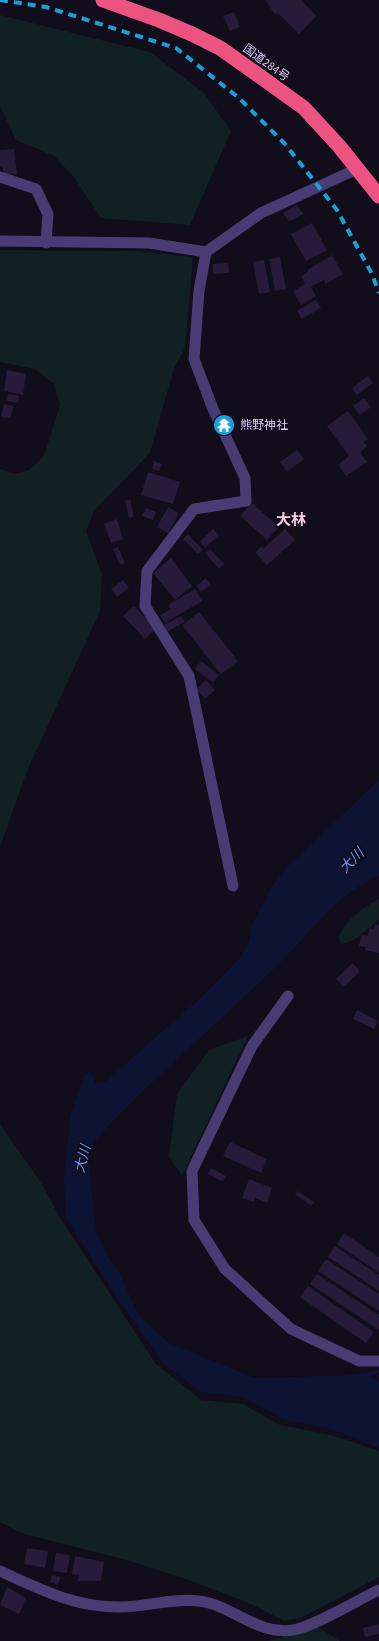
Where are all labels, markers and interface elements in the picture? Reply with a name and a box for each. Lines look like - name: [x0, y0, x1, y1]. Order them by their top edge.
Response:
- street label: 国道284号: [239, 40, 293, 86]
- temple icon: 熊野神社: [212, 413, 236, 437]
- place label: 熊野神社: [240, 417, 288, 434]
- district label: 大林: [276, 510, 306, 531]
- water label: 大川: [335, 843, 370, 878]
- water label: 大川: [70, 1141, 97, 1175]

